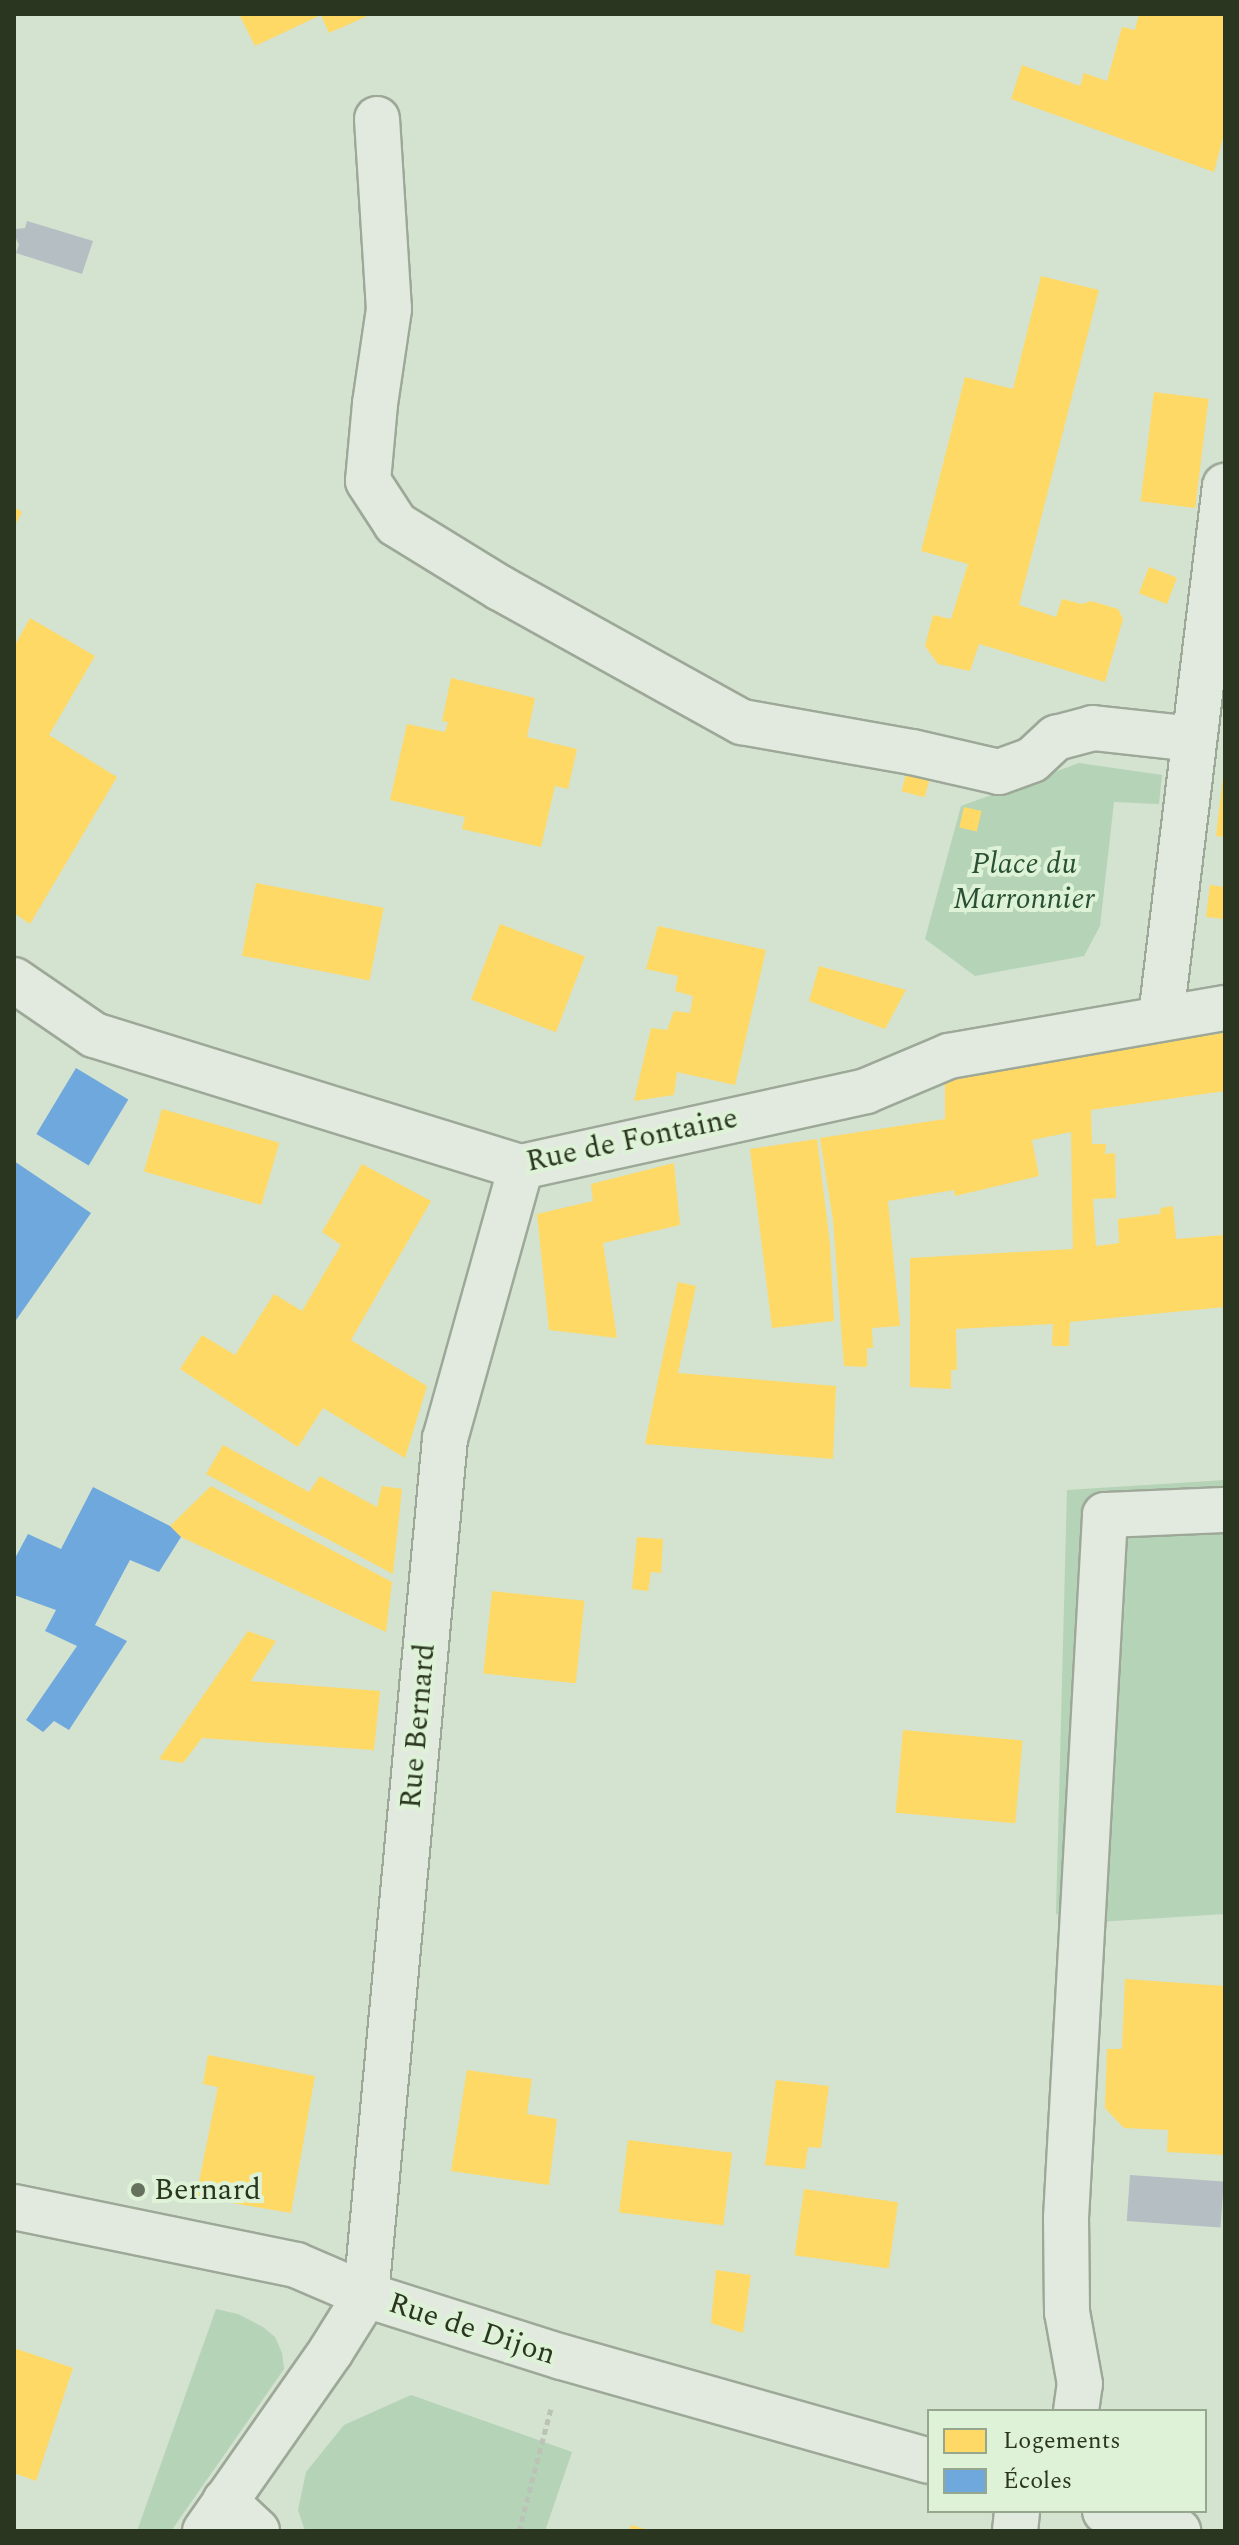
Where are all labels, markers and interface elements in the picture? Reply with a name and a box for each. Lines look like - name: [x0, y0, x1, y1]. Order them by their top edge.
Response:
- park label: Place du Marronnier: [953, 846, 1095, 916]
- street label: Rue de Fontaine: [523, 1100, 741, 1180]
- street label: Rue Bernard: [393, 1642, 443, 1810]
- place label: Bernard: [154, 2172, 261, 2208]
- marker: Bernard: [129, 2181, 147, 2199]
- street label: Rue de Dijon: [384, 2285, 560, 2373]
- legend: [927, 2409, 1207, 2513]
- text: Logements: [1003, 2423, 1121, 2459]
- text: Écoles: [1003, 2463, 1072, 2499]

